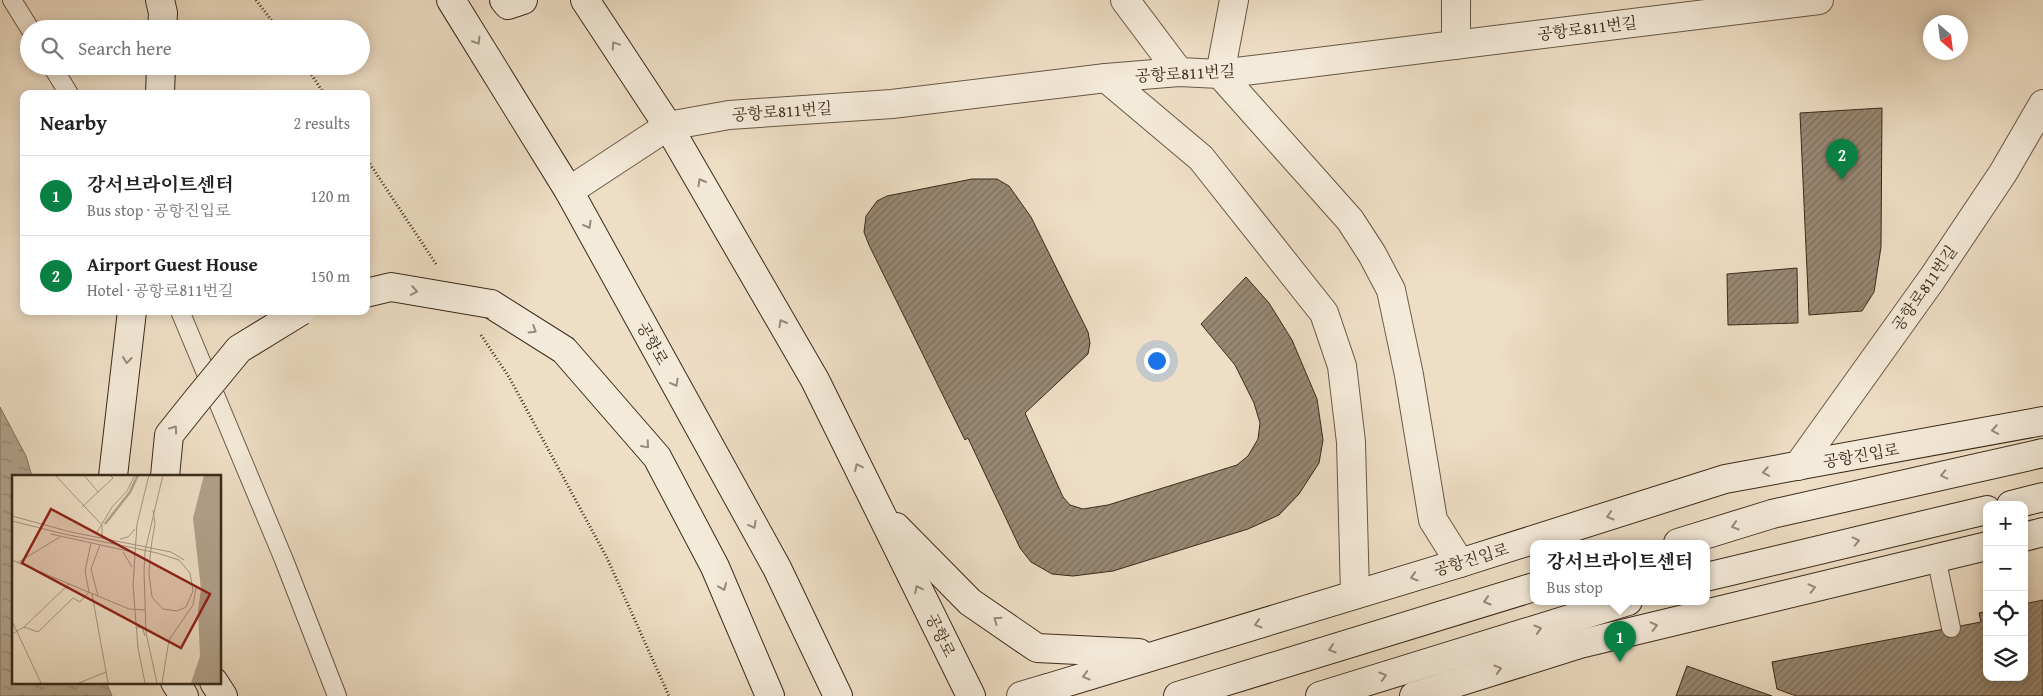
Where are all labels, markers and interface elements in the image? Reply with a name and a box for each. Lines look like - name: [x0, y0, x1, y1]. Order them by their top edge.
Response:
- street label: 공항로811번길: [1536, 10, 1638, 46]
- north arrow: [1923, 15, 1968, 60]
- search box: [20, 20, 370, 75]
- icon: search: [38, 34, 66, 62]
- text: Search here: [78, 34, 172, 62]
- one-way arrow: [470, 36, 480, 45]
- one-way arrow: [612, 41, 621, 51]
- street label: 공항로811번길: [1134, 58, 1236, 88]
- street label: 공항로811번길: [731, 96, 833, 126]
- text: Nearby: [40, 107, 107, 138]
- text: 2 results: [293, 111, 350, 135]
- pin: 2: [1826, 139, 1858, 180]
- text: 강서브라이트센터: [87, 170, 234, 198]
- one-way arrow: [697, 179, 707, 188]
- text: 1: [52, 184, 60, 208]
- text: 120 m: [310, 184, 350, 208]
- text: Bus stop · 공항진입로: [87, 198, 230, 222]
- one-way arrow: [582, 220, 592, 229]
- street label: 공항로811번길: [1885, 240, 1963, 336]
- text: Airport Guest House: [87, 250, 258, 278]
- text: 2: [52, 264, 60, 288]
- text: 150 m: [310, 264, 350, 288]
- text: Hotel · 공항로811번길: [87, 278, 234, 302]
- one-way arrow: [410, 285, 418, 295]
- street label: 공항로: [631, 317, 675, 370]
- one-way arrow: [779, 320, 789, 329]
- one-way arrow: [527, 324, 536, 334]
- your location: [1144, 348, 1170, 374]
- one-way arrow: [122, 356, 133, 364]
- one-way arrow: [669, 377, 679, 386]
- one-way arrow: [168, 425, 177, 435]
- one-way arrow: [1991, 425, 1999, 435]
- street label: 공항진입로: [1821, 436, 1902, 474]
- one-way arrow: [641, 439, 650, 448]
- one-way arrow: [854, 463, 864, 472]
- one-way arrow: [1762, 466, 1771, 476]
- one-way arrow: [1940, 469, 1949, 480]
- inset map: [12, 475, 221, 684]
- map controls: [1983, 501, 2028, 681]
- button: +: [1983, 501, 2028, 546]
- one-way arrow: [1606, 510, 1615, 520]
- one-way arrow: [747, 520, 757, 529]
- one-way arrow: [1732, 520, 1740, 530]
- street label: 공항진입로: [1431, 536, 1512, 582]
- one-way arrow: [1851, 536, 1860, 547]
- popup: [1530, 540, 1710, 605]
- button: −: [1983, 546, 2028, 591]
- text: 강서브라이트센터: [1547, 547, 1693, 575]
- one-way arrow: [1410, 571, 1418, 581]
- text: Bus stop: [1547, 575, 1603, 599]
- one-way arrow: [717, 582, 728, 591]
- one-way arrow: [1808, 583, 1816, 593]
- one-way arrow: [915, 586, 925, 595]
- button: locate: [1983, 591, 2028, 636]
- one-way arrow: [1483, 596, 1492, 606]
- street label: 공항로: [920, 609, 962, 662]
- one-way arrow: [993, 617, 1002, 626]
- one-way arrow: [1254, 618, 1263, 628]
- pin: 1: [1604, 621, 1636, 662]
- one-way arrow: [1650, 621, 1659, 632]
- one-way arrow: [1534, 624, 1542, 634]
- button: layers: [1983, 636, 2028, 681]
- one-way arrow: [1328, 643, 1336, 653]
- one-way arrow: [1493, 665, 1501, 675]
- one-way arrow: [1082, 671, 1091, 681]
- one-way arrow: [1378, 672, 1387, 682]

